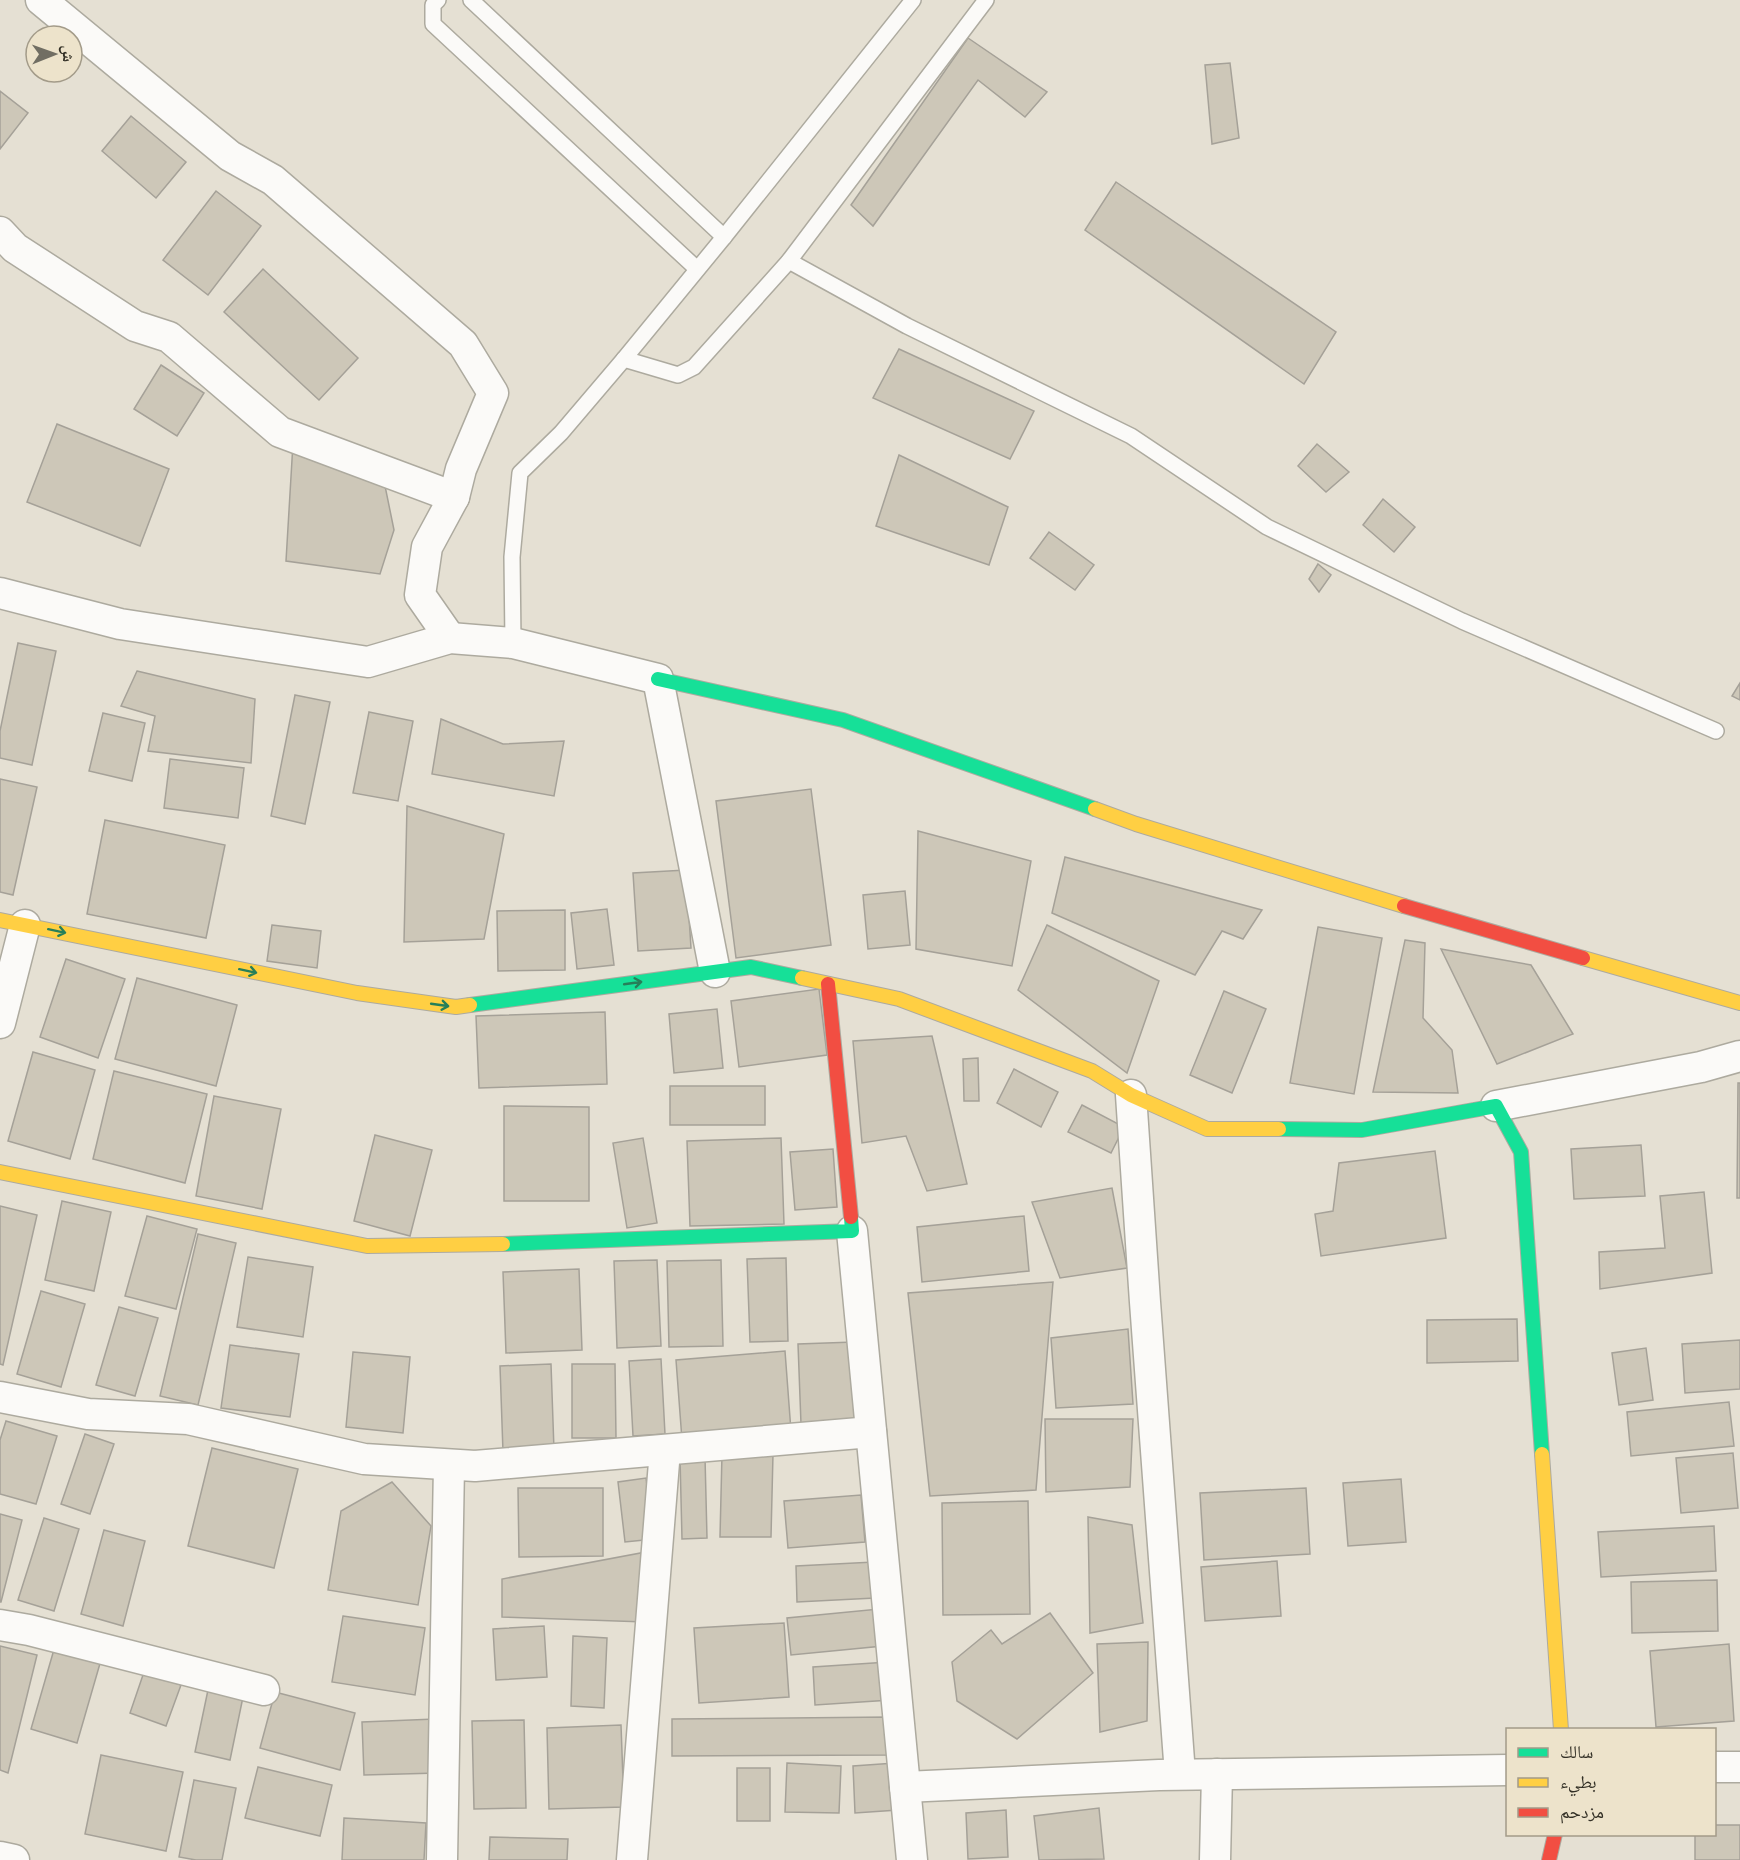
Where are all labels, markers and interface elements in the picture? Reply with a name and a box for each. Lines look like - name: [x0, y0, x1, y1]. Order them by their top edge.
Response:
- north arrow: [24, 24, 84, 84]
- text: ش: [59, 45, 79, 62]
- one-way arrow: [48, 926, 67, 938]
- one-way arrow: [238, 966, 258, 977]
- one-way arrow: [623, 977, 643, 988]
- one-way arrow: [430, 999, 450, 1010]
- legend: [1506, 1728, 1716, 1836]
- text: سالك: [1560, 1740, 1593, 1762]
- text: بطيء: [1560, 1770, 1597, 1797]
- text: مزدحم: [1560, 1800, 1604, 1824]

